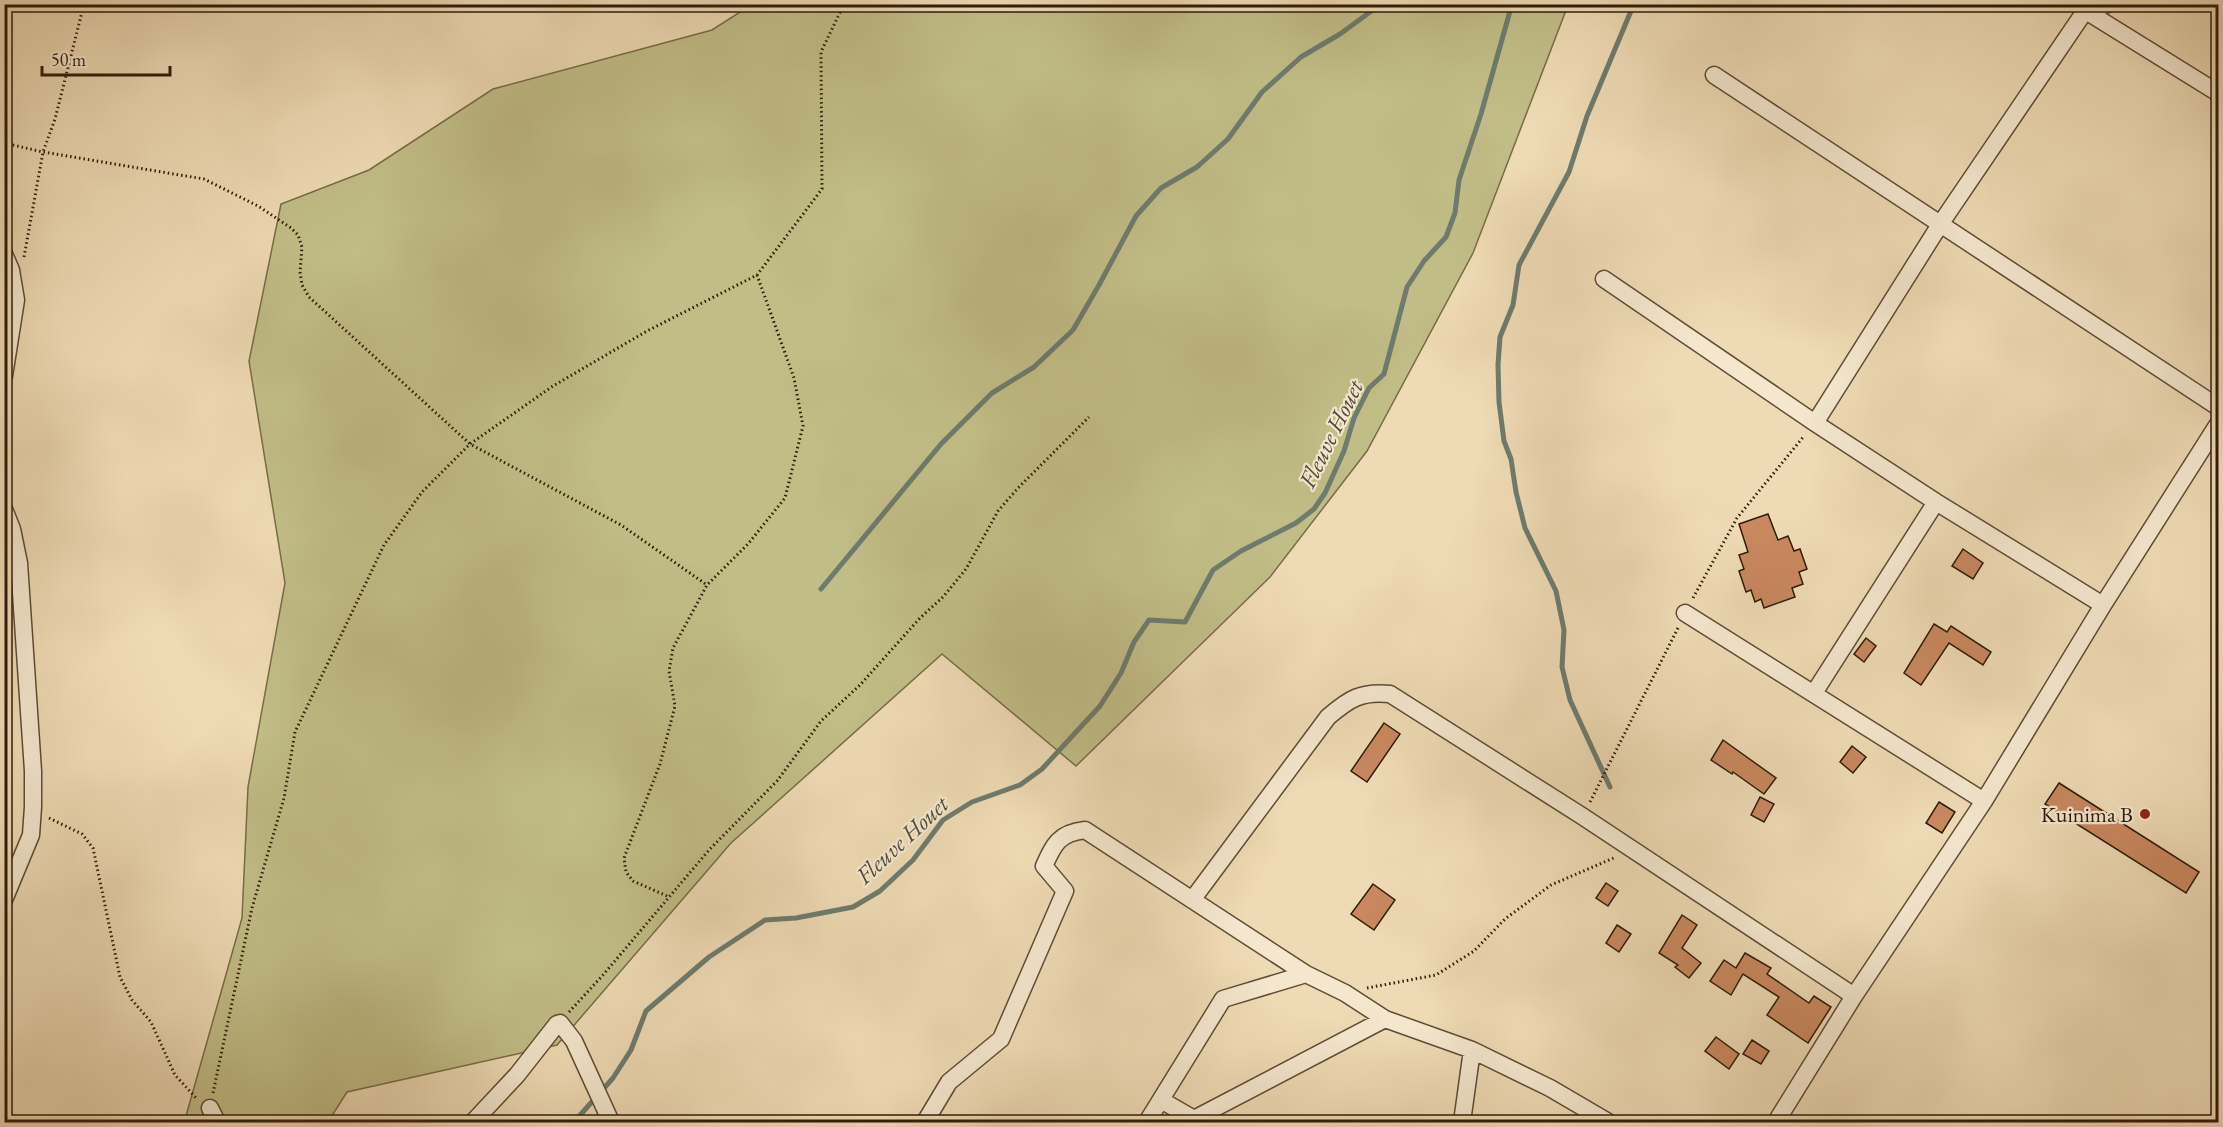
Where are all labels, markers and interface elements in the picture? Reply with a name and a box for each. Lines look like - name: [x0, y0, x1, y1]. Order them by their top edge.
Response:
- scale bar: [42, 39, 170, 77]
- text: 50 m: [51, 48, 86, 71]
- water label: Fleuve Houet: [1291, 374, 1370, 494]
- water label: Fleuve Houet: [848, 788, 956, 891]
- place label: Kuinima B: [2041, 800, 2133, 829]
- marker: Kuinima B: [2138, 807, 2152, 821]

